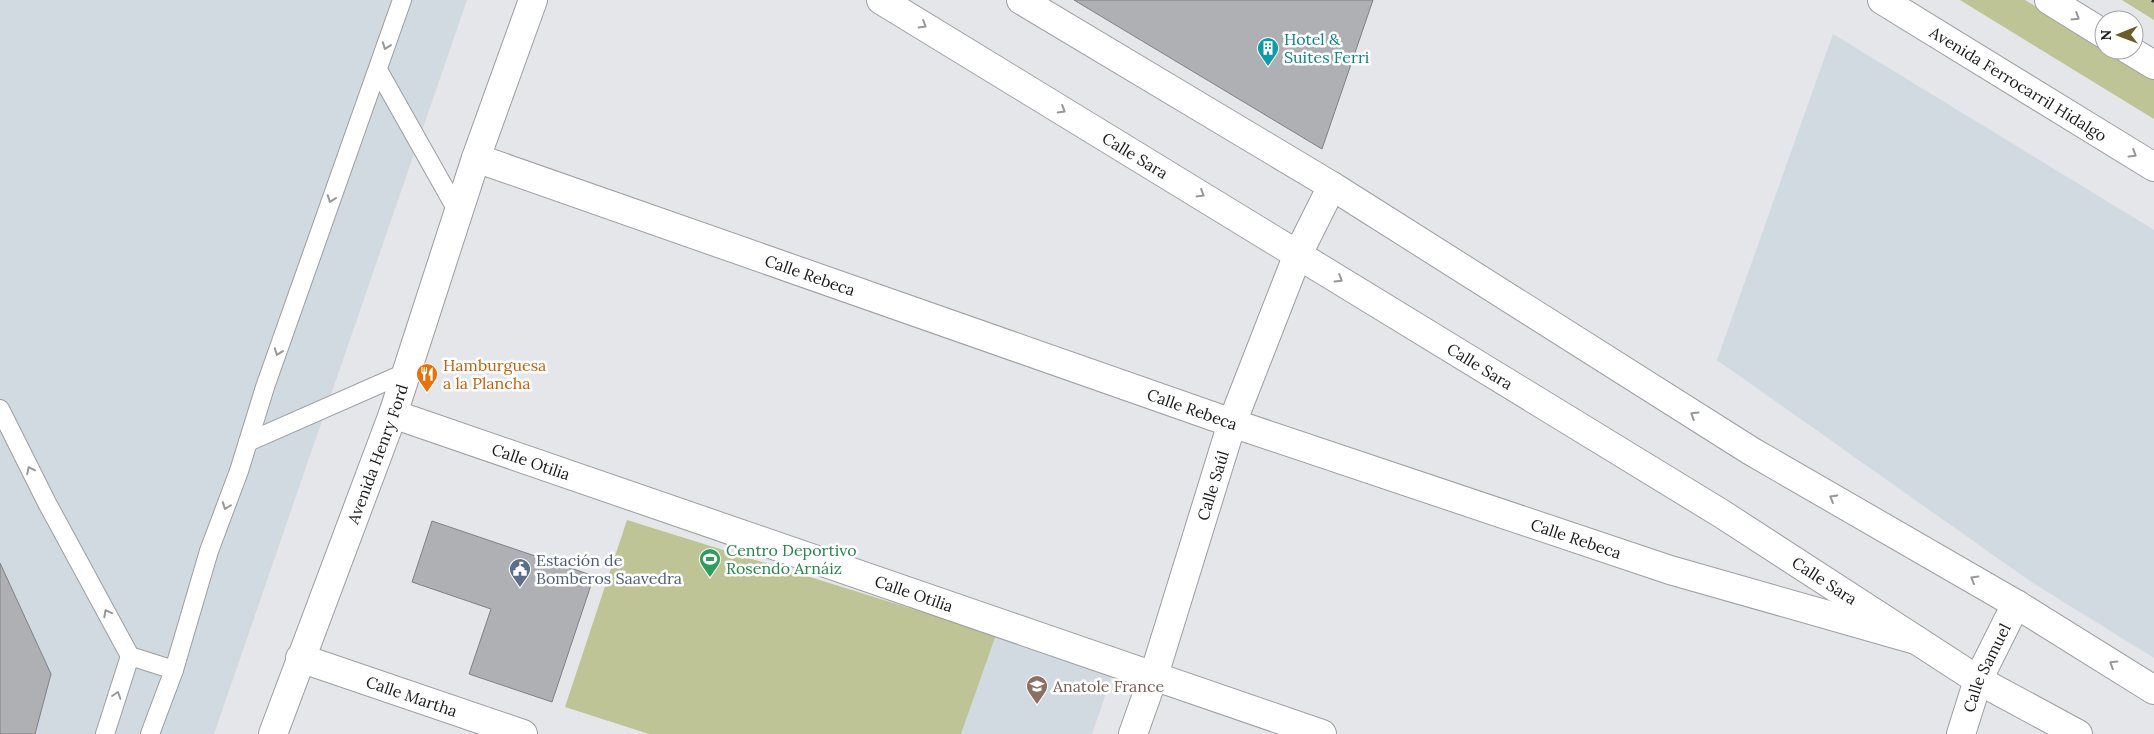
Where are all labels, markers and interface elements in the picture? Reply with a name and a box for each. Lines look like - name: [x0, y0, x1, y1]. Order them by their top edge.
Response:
- north arrow: [2094, 10, 2144, 60]
- one-way arrow: [2071, 11, 2080, 21]
- one-way arrow: [918, 19, 927, 29]
- street label: Avenida Ferrocarril Hidalgo: [1925, 21, 2111, 146]
- place label: Hotel & Suites Ferri: [1284, 29, 1369, 67]
- text: N: [2097, 29, 2115, 41]
- building icon: Hotel & Suites Ferri: [1256, 36, 1280, 67]
- one-way arrow: [382, 41, 392, 50]
- one-way arrow: [1056, 103, 1065, 113]
- street label: Calle Sara: [1099, 128, 1172, 183]
- one-way arrow: [2127, 147, 2136, 157]
- one-way arrow: [1195, 188, 1204, 198]
- one-way arrow: [327, 194, 337, 202]
- street label: Calle Rebeca: [762, 250, 858, 300]
- one-way arrow: [1334, 273, 1343, 283]
- street label: Calle Sara: [1443, 338, 1517, 394]
- one-way arrow: [274, 348, 284, 356]
- place label: Hamburguesa a la Plancha: [443, 355, 546, 393]
- restaurant icon: Hamburguesa a la Plancha: [415, 362, 439, 393]
- street label: Avenida Henry Ford: [342, 381, 412, 528]
- street label: Calle Rebeca: [1144, 384, 1240, 434]
- one-way arrow: [1690, 412, 1699, 421]
- street label: Calle Otilia: [489, 439, 573, 484]
- street label: Calle Saúl: [1192, 448, 1233, 523]
- one-way arrow: [26, 466, 36, 475]
- one-way arrow: [1830, 495, 1839, 505]
- one-way arrow: [222, 502, 232, 510]
- street label: Calle Rebeca: [1528, 514, 1624, 563]
- place label: Centro Deportivo Rosendo Arnáiz: [726, 540, 857, 578]
- sports icon: Centro Deportivo Rosendo Arnáiz: [698, 547, 722, 578]
- place label: Estación de Bomberos Saavedra: [536, 550, 682, 588]
- street label: Calle Sara: [1788, 552, 1861, 609]
- public building icon: Estación de Bomberos Saavedra: [508, 557, 532, 588]
- street label: Calle Otilia: [872, 571, 956, 616]
- one-way arrow: [1970, 576, 1979, 586]
- one-way arrow: [103, 609, 113, 618]
- street label: Calle Samuel: [1958, 620, 2015, 715]
- one-way arrow: [2109, 661, 2118, 670]
- street label: Calle Martha: [363, 671, 460, 721]
- school or university icon: Anatole France: [1025, 674, 1049, 705]
- place label: Anatole France: [1052, 676, 1164, 696]
- one-way arrow: [112, 691, 122, 700]

